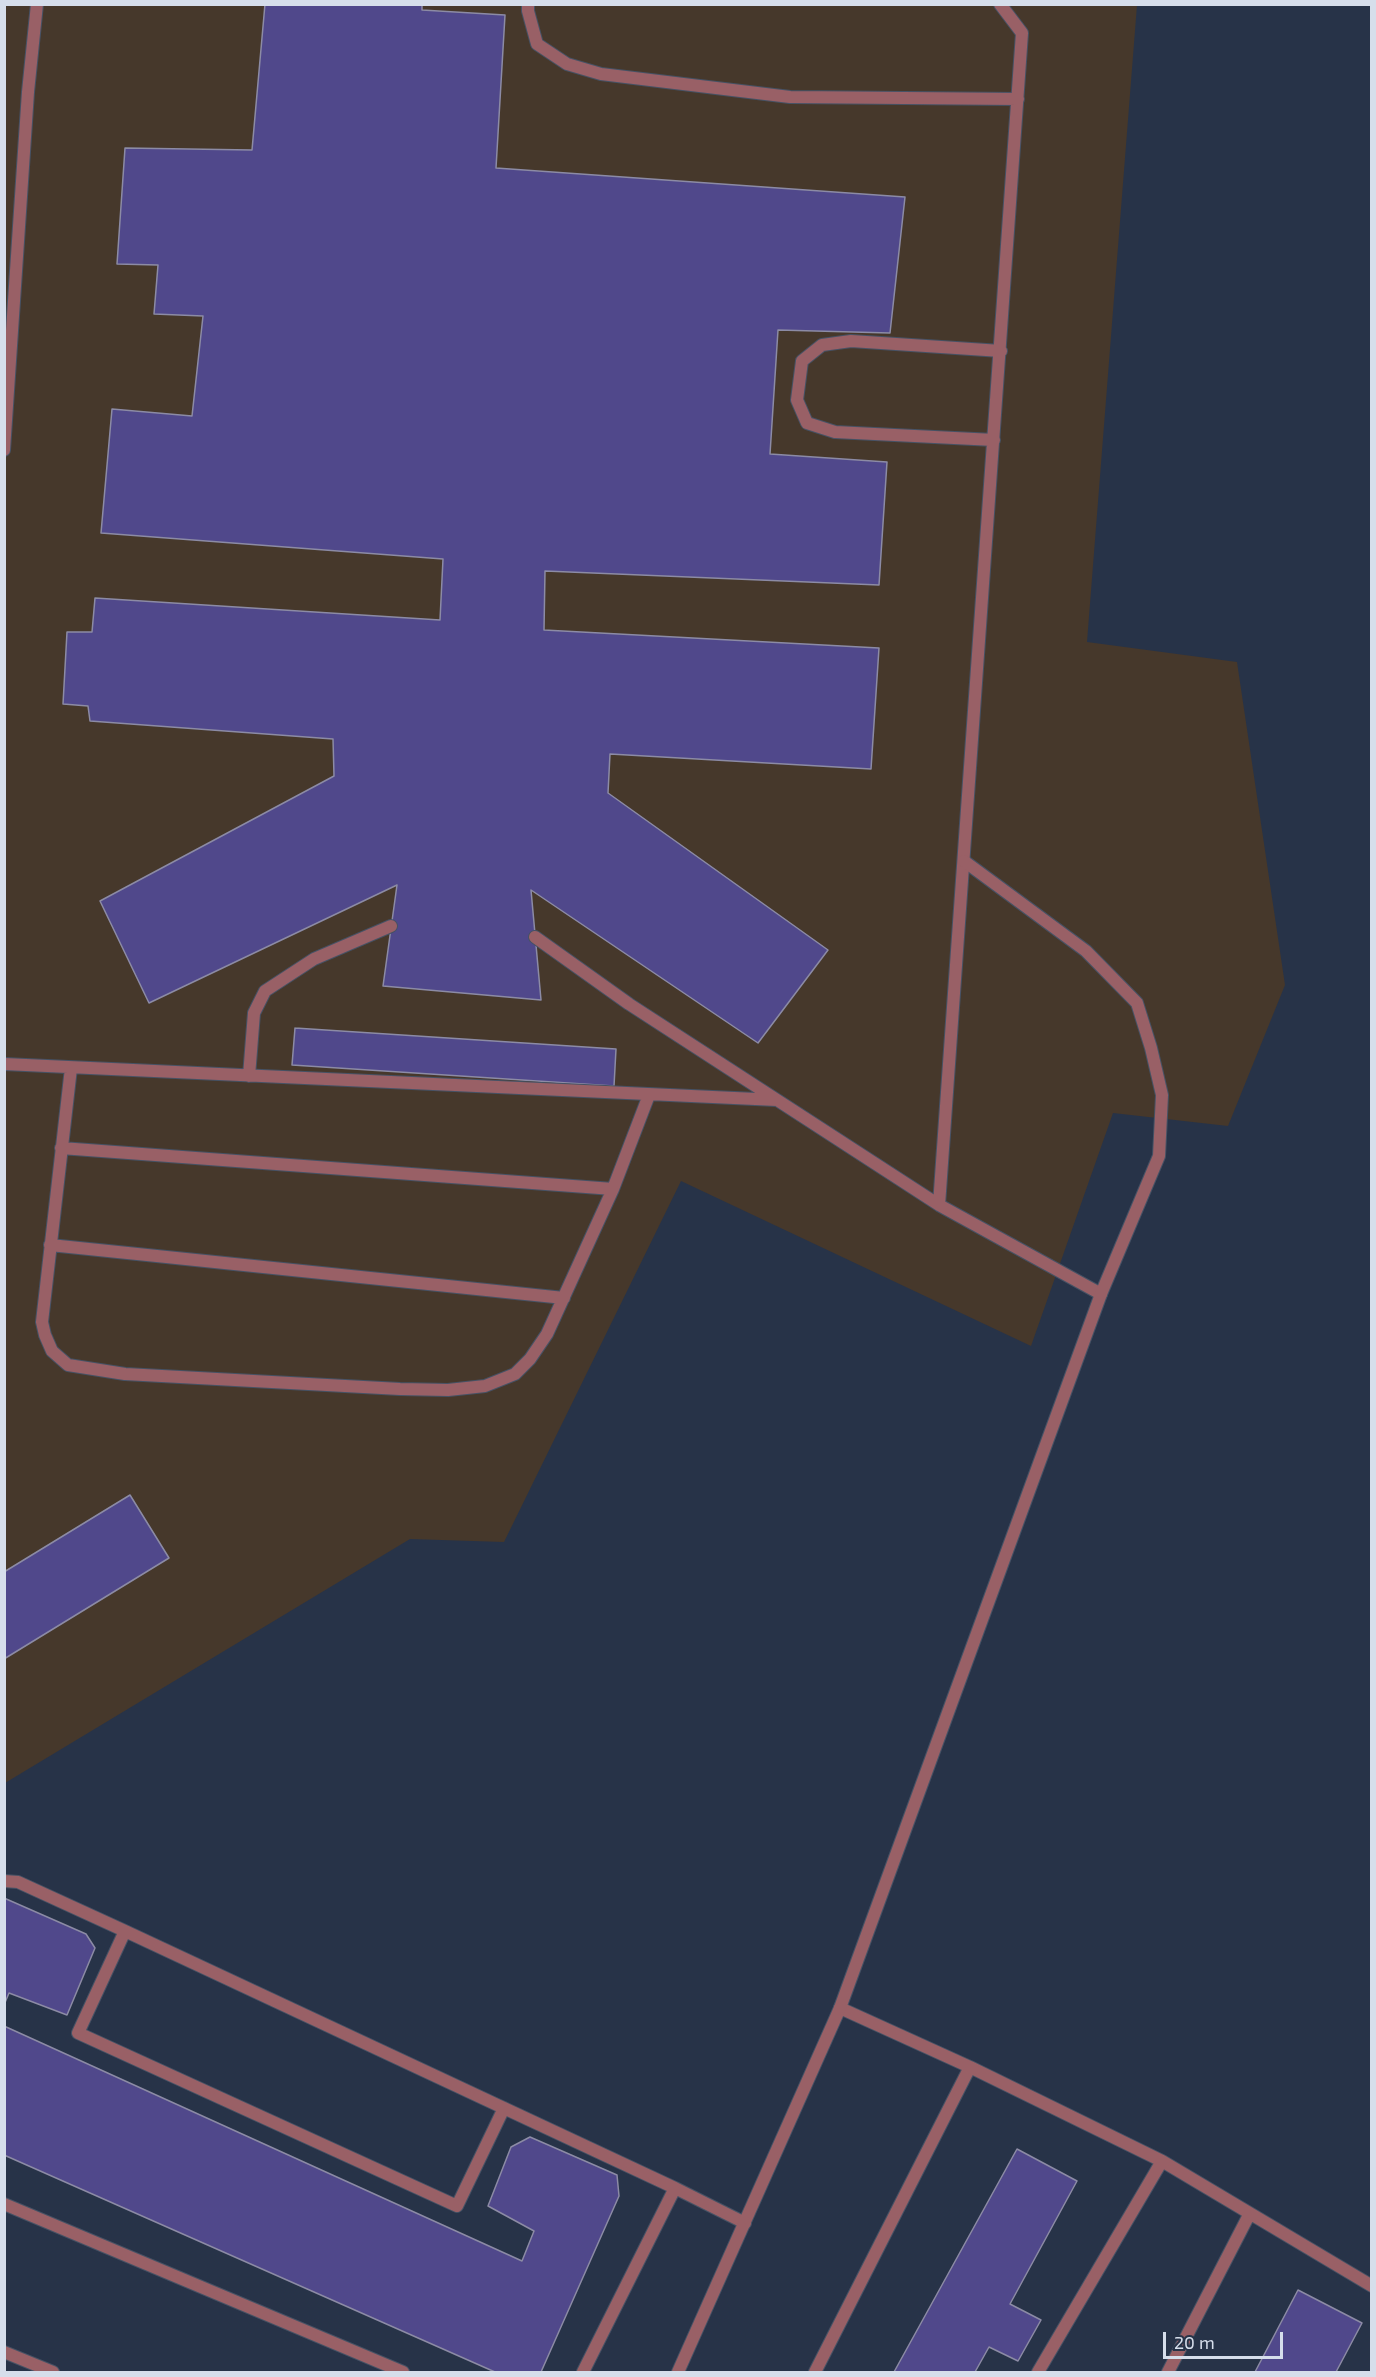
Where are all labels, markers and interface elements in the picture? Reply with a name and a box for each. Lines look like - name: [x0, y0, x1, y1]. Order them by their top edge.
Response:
- scale bar: [1166, 2320, 1286, 2358]
- text: 20 m: [1174, 2331, 1215, 2353]

